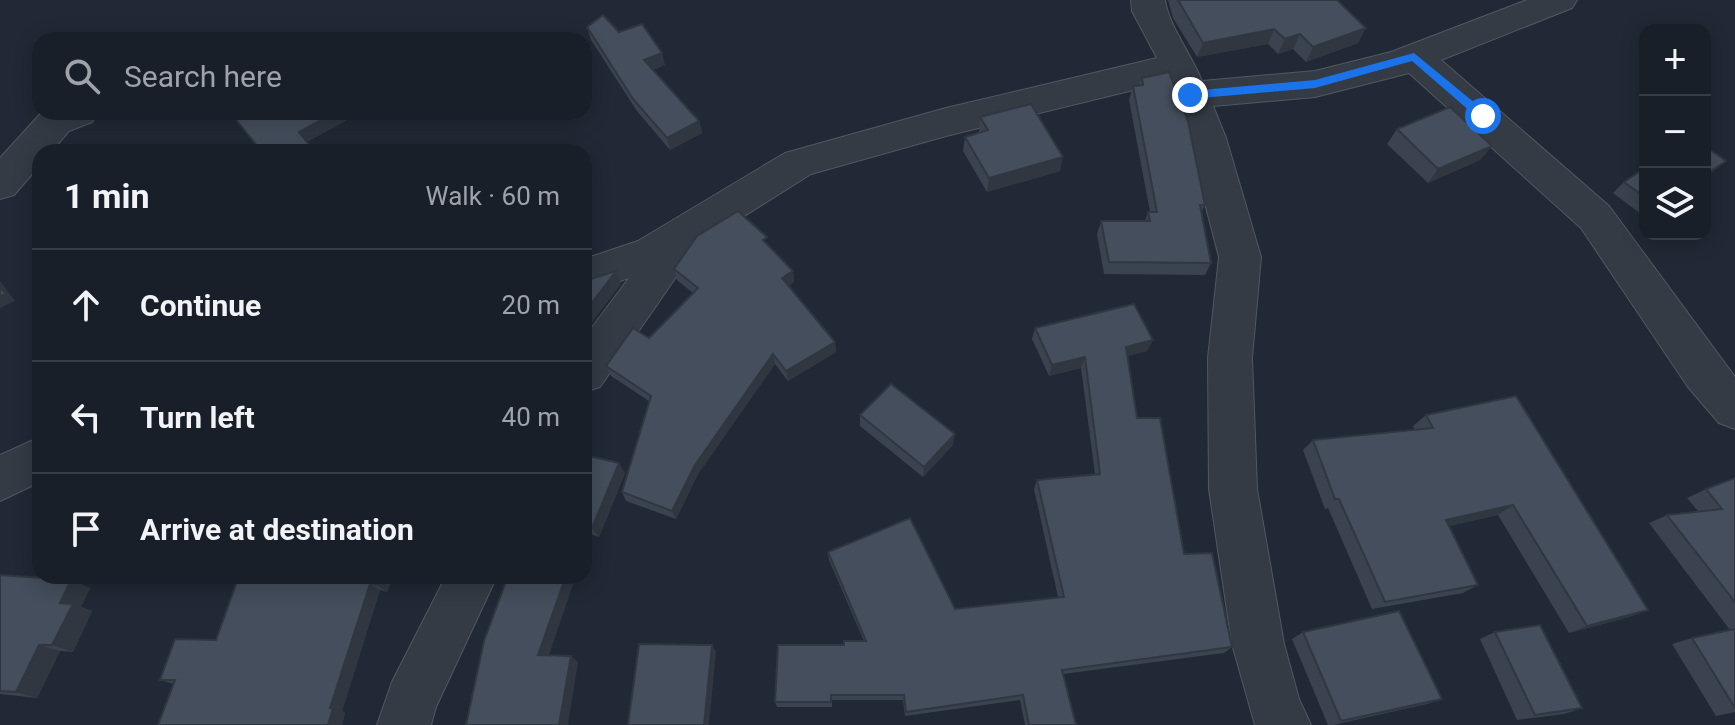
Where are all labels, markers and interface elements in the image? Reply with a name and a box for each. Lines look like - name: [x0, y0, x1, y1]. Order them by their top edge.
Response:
- map controls: [1639, 24, 1711, 240]
- button: +: [1639, 24, 1711, 96]
- search box: [32, 32, 592, 120]
- icon: search: [60, 54, 104, 98]
- text: Search here: [124, 59, 282, 94]
- route end: [1172, 77, 1208, 113]
- button: −: [1639, 96, 1711, 168]
- route start: [1465, 98, 1501, 134]
- button: layers: [1639, 168, 1711, 240]
- text: 1 min: [64, 176, 149, 216]
- text: Walk · 60 m: [426, 181, 560, 211]
- icon: ahead: [64, 283, 108, 327]
- text: Continue: [140, 288, 261, 323]
- text: 20 m: [502, 290, 560, 320]
- icon: left: [64, 395, 108, 439]
- text: Turn left: [140, 400, 255, 435]
- text: 40 m: [502, 402, 560, 432]
- icon: arrive: [64, 507, 108, 551]
- text: Arrive at destination: [140, 512, 414, 547]

